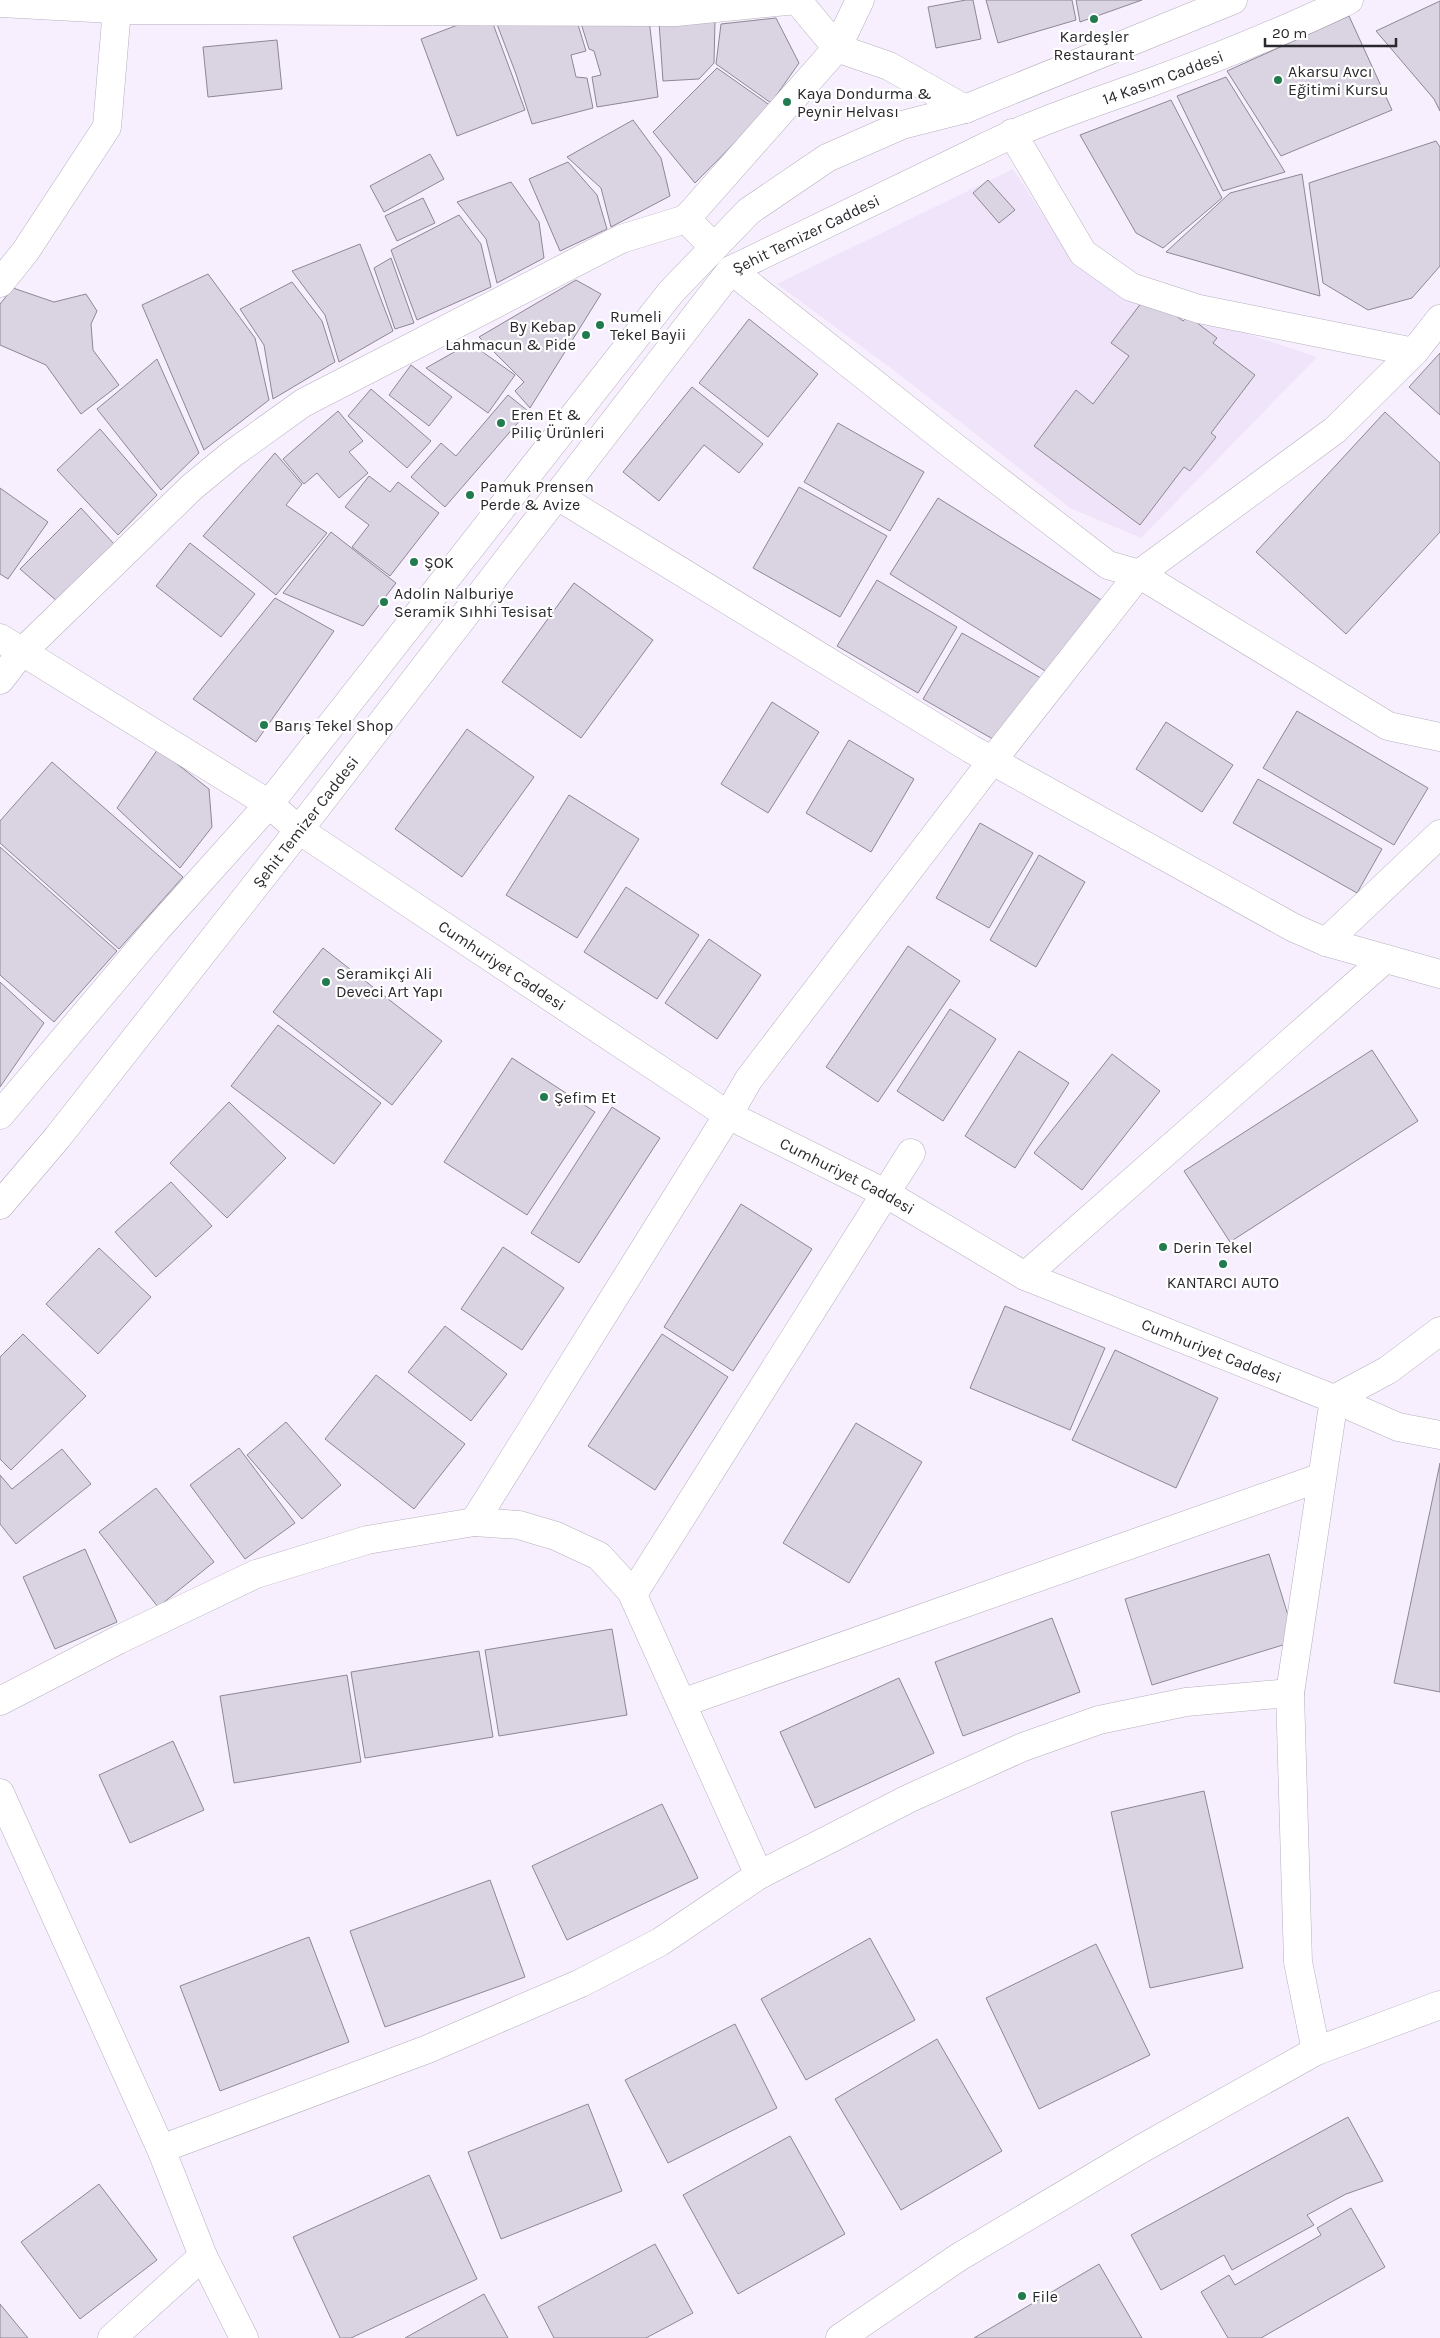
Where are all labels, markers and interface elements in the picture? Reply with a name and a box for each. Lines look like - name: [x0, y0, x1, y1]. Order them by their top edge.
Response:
- marker: Kardeşler Restaurant: [1088, 13, 1100, 25]
- scale bar: [1265, 15, 1396, 47]
- text: 20 m: [1272, 24, 1307, 42]
- place label: Kardeşler Restaurant: [1053, 27, 1135, 64]
- street label: 14 Kasım Caddesi: [1100, 46, 1226, 108]
- place label: Akarsu Avcı Eğitimi Kursu: [1288, 62, 1388, 99]
- marker: Akarsu Avcı Eğitimi Kursu: [1272, 74, 1284, 86]
- place label: Kaya Dondurma & Peynir Helvası: [797, 84, 932, 121]
- marker: Kaya Dondurma & Peynir Helvası: [781, 96, 793, 108]
- street label: Şehit Temizer Caddesi: [729, 190, 883, 278]
- place label: Rumeli Tekel Bayii: [610, 307, 686, 344]
- place label: By Kebap Lahmacun & Pide: [445, 317, 576, 354]
- marker: Rumeli Tekel Bayii: [594, 319, 606, 331]
- marker: By Kebap Lahmacun & Pide: [580, 329, 592, 341]
- place label: Eren Et & Piliç Ürünleri: [511, 405, 605, 442]
- marker: Eren Et & Piliç Ürünleri: [495, 417, 507, 429]
- place label: Pamuk Prensen Perde & Avize: [480, 477, 594, 514]
- marker: Pamuk Prensen Perde & Avize: [464, 489, 476, 501]
- place label: ŞOK: [424, 553, 454, 572]
- marker: ŞOK: [408, 556, 420, 568]
- place label: Adolin Nalburiye Seramik Sıhhi Tesisat: [394, 584, 553, 621]
- marker: Adolin Nalburiye Seramik Sıhhi Tesisat: [378, 596, 390, 608]
- place label: Barış Tekel Shop: [274, 716, 393, 735]
- marker: Barış Tekel Shop: [258, 719, 270, 731]
- street label: Şehit Temizer Caddesi: [248, 752, 362, 891]
- street label: Cumhuriyet Caddesi: [435, 916, 570, 1014]
- place label: Seramikçi Ali Deveci Art Yapı: [336, 964, 443, 1001]
- marker: Seramikçi Ali Deveci Art Yapı: [320, 976, 332, 988]
- place label: Şefim Et: [554, 1088, 616, 1107]
- marker: Şefim Et: [538, 1091, 550, 1103]
- street label: Cumhuriyet Caddesi: [777, 1133, 918, 1218]
- place label: Derin Tekel: [1173, 1238, 1253, 1257]
- marker: Derin Tekel: [1157, 1241, 1169, 1253]
- marker: KANTARCI AUTO: [1217, 1258, 1229, 1270]
- place label: KANTARCI AUTO: [1167, 1273, 1279, 1292]
- street label: Cumhuriyet Caddesi: [1139, 1314, 1284, 1387]
- place label: File: [1032, 2287, 1058, 2306]
- marker: File: [1016, 2290, 1028, 2302]

